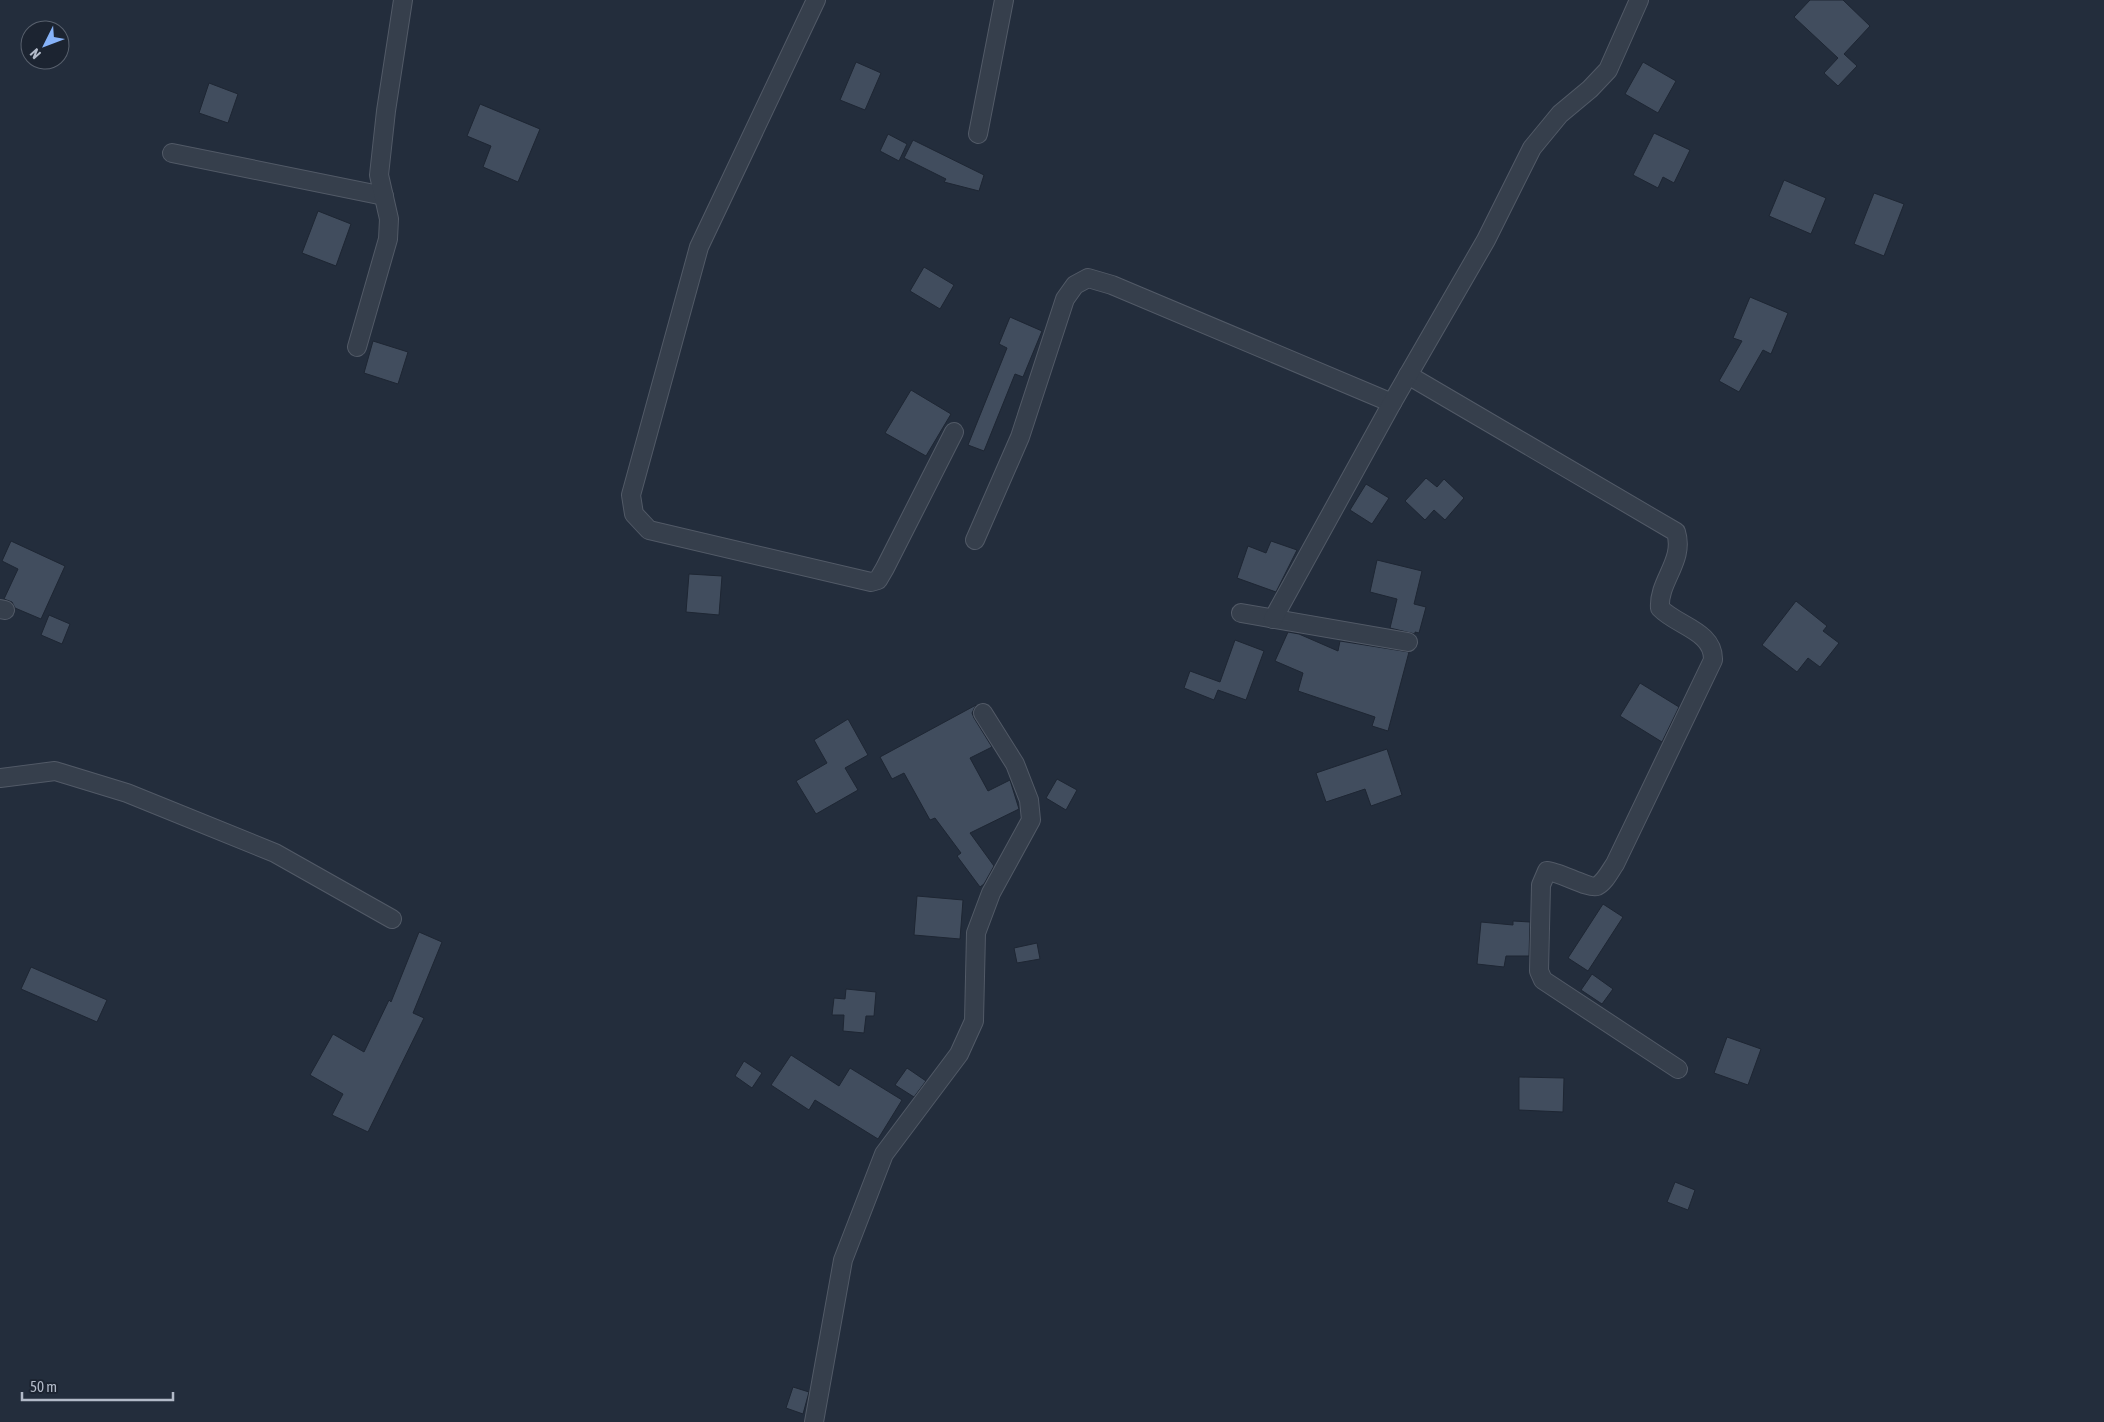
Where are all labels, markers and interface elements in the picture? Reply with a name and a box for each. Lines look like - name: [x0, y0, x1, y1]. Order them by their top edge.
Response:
- north arrow: [20, 20, 70, 70]
- text: N: [27, 45, 44, 62]
- scale bar: [22, 1370, 174, 1402]
- text: 50 m: [30, 1378, 57, 1395]

